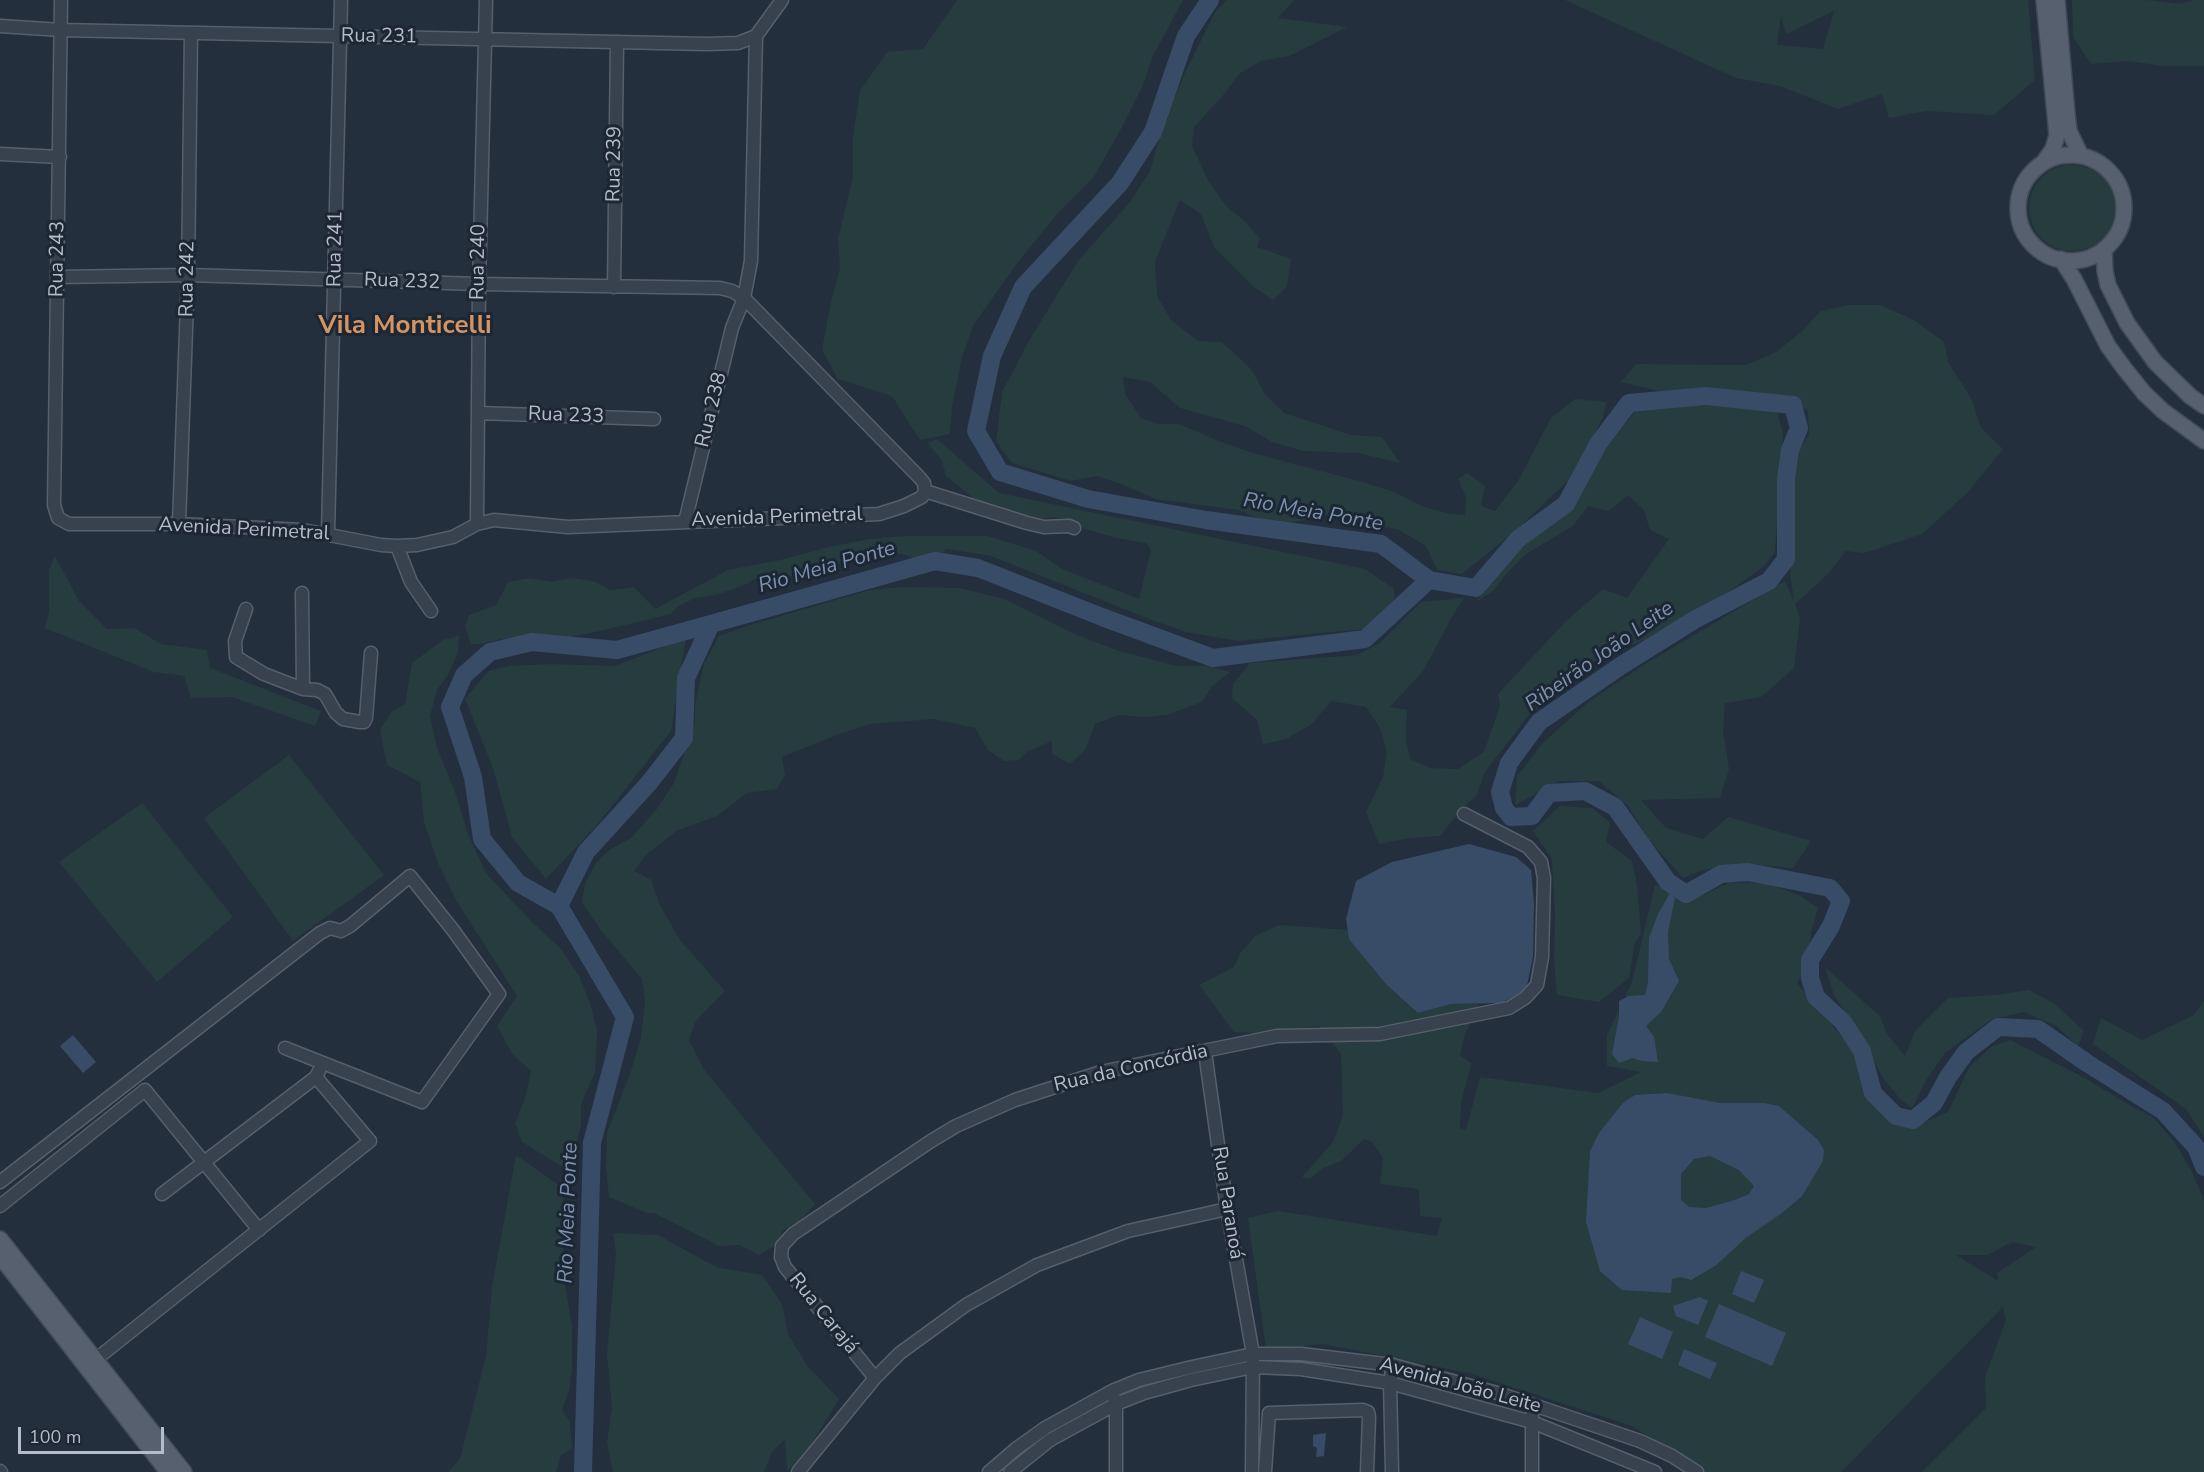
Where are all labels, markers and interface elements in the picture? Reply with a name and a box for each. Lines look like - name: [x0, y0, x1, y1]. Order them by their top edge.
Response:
- street label: Rua 231: [341, 24, 417, 50]
- street label: Rua 239: [602, 126, 628, 202]
- street label: Rua 241: [323, 211, 349, 287]
- street label: Rua 243: [45, 221, 71, 297]
- street label: Rua 240: [466, 224, 492, 300]
- street label: Rua 242: [175, 241, 201, 317]
- street label: Rua 232: [363, 269, 441, 295]
- district label: Vila Monticelli: [318, 311, 492, 343]
- street label: Rua 238: [691, 370, 733, 450]
- street label: Rua 233: [527, 403, 605, 429]
- water label: Rio Meia Ponte: [1241, 488, 1385, 538]
- street label: Avenida Perimetral: [691, 503, 863, 533]
- street label: Avenida Perimetral: [158, 514, 330, 546]
- water label: Rio Meia Ponte: [756, 536, 898, 600]
- water label: Ribeirão João Leite: [1521, 596, 1679, 718]
- street label: Rua da Concórdia: [1052, 1040, 1210, 1098]
- water label: Rio Meia Ponte: [554, 1142, 584, 1284]
- street label: Rua Paranoá: [1206, 1145, 1248, 1261]
- street label: Rua Carajá: [783, 1269, 863, 1359]
- street label: Avenida João Leite: [1377, 1353, 1543, 1419]
- scale bar: [21, 1415, 166, 1453]
- text: 100 m: [29, 1425, 81, 1449]

